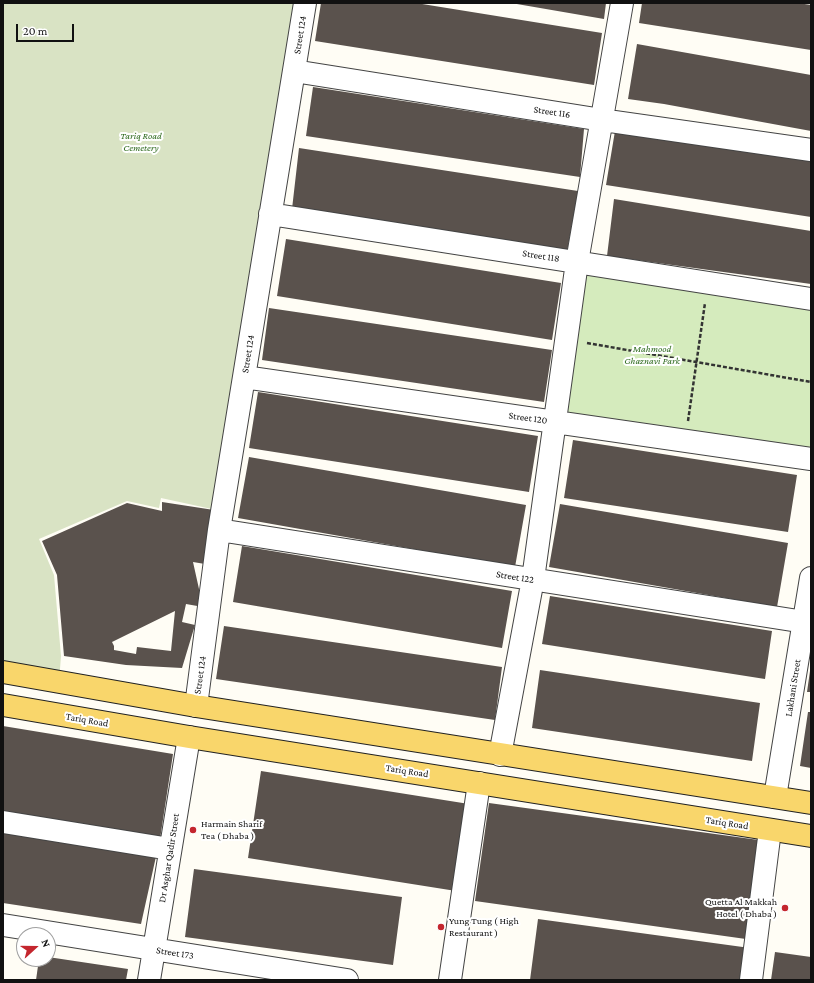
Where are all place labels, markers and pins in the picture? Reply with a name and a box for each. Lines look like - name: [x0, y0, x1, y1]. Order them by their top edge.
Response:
- place label: Harmain Sharif Tea ( Dhaba ): [201, 818, 262, 842]
- marker: Harmain Sharif Tea ( Dhaba ): [188, 825, 198, 835]
- place label: Quetta Al Makkah Hotel ( Dhaba ): [705, 896, 777, 920]
- marker: Quetta Al Makkah Hotel ( Dhaba ): [780, 903, 790, 913]
- place label: Yung Tung ( High Restaurant ): [449, 915, 519, 938]
- marker: Yung Tung ( High Restaurant ): [436, 922, 446, 932]

